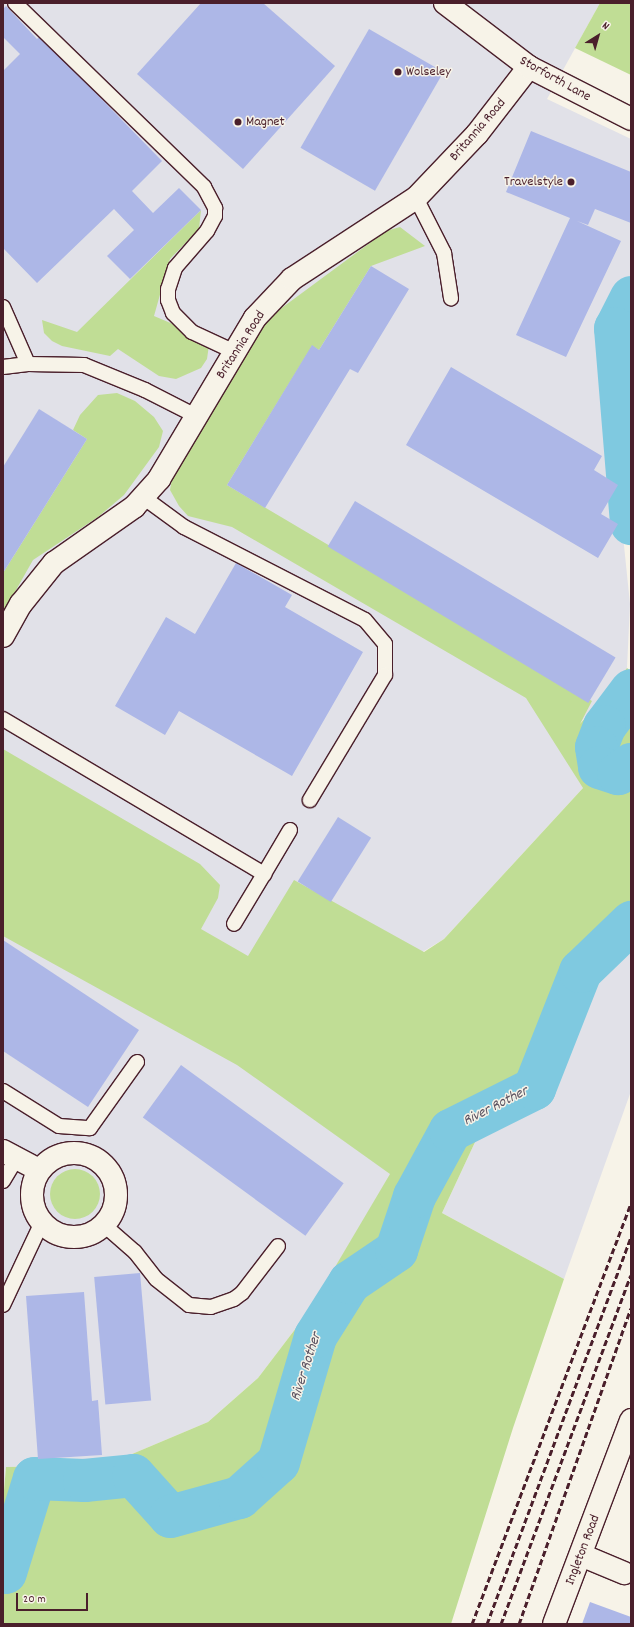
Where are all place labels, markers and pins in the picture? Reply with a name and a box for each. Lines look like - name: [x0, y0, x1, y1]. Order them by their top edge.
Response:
- place label: Wolseley: [406, 64, 451, 80]
- marker: Wolseley: [393, 67, 403, 77]
- place label: Magnet: [246, 114, 285, 130]
- marker: Magnet: [233, 117, 243, 127]
- place label: Travelstyle: [504, 174, 563, 190]
- marker: Travelstyle: [566, 177, 576, 187]

